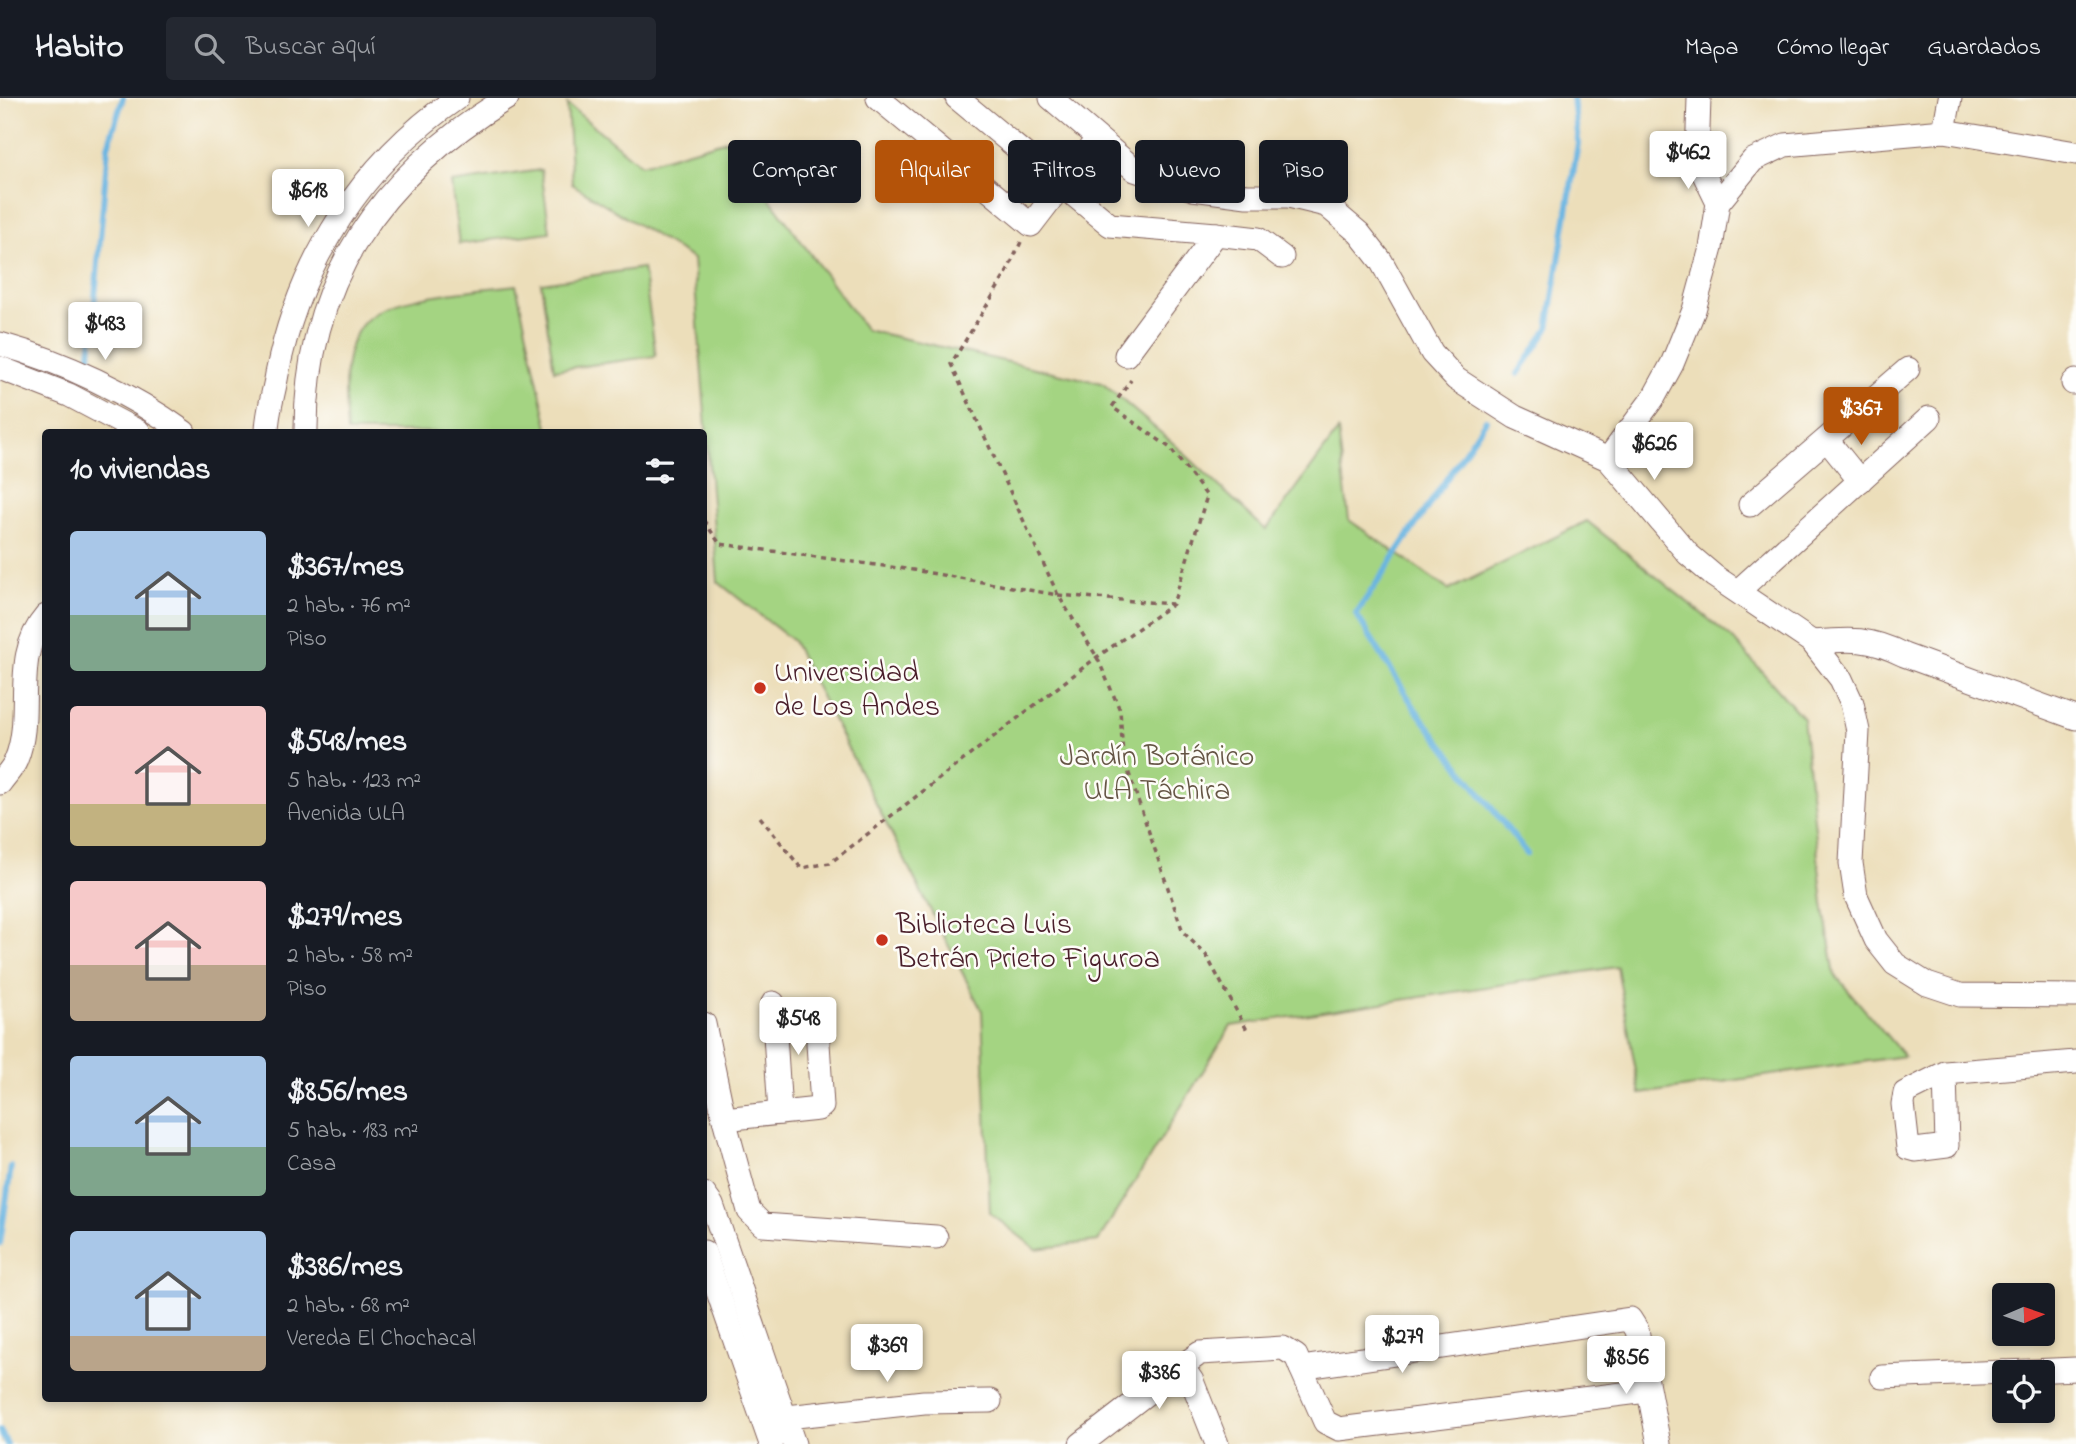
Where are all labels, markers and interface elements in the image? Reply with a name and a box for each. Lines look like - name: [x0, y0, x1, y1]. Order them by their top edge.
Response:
- search box: [166, 17, 656, 80]
- text: Habito: [35, 24, 124, 72]
- icon: search: [190, 29, 228, 67]
- text: Buscar aquí: [246, 29, 376, 67]
- text: Mapa: [1685, 31, 1738, 66]
- text: Cómo llegar: [1776, 31, 1889, 66]
- text: Guardados: [1927, 31, 2041, 66]
- pin: $462: [1647, 132, 1729, 191]
- text: $462: [1666, 137, 1710, 170]
- chip: Comprar: [728, 140, 861, 203]
- chip: Alquilar: [875, 140, 994, 203]
- chip: Filtros: [1008, 140, 1121, 203]
- chip: Nuevo: [1135, 140, 1245, 203]
- chip: Piso: [1259, 140, 1348, 203]
- pin: $618: [267, 170, 349, 229]
- text: $618: [288, 175, 328, 208]
- pin: $483: [64, 302, 146, 362]
- text: $483: [84, 308, 126, 341]
- pin: $367: [1820, 388, 1902, 447]
- text: $367: [1839, 393, 1883, 426]
- pin: $626: [1613, 422, 1695, 482]
- text: $626: [1631, 428, 1677, 461]
- text: 10 viviendas: [70, 449, 211, 493]
- icon: filters: [641, 452, 679, 490]
- text: $367/mes: [287, 546, 404, 590]
- icon: home: [126, 559, 210, 643]
- text: 2 hab. · 76 m²: [287, 590, 411, 623]
- text: Piso: [287, 623, 327, 656]
- place label: Universidad de Los Andes: [774, 652, 940, 730]
- marker: Universidad de Los Andes: [752, 680, 768, 696]
- text: $548/mes: [287, 721, 407, 765]
- icon: home: [126, 734, 210, 818]
- park label: Jardín Botánico ULA Táchira: [1060, 736, 1254, 814]
- text: 5 hab. · 123 m²: [287, 765, 421, 798]
- text: Avenida ULA: [287, 798, 405, 831]
- text: $279/mes: [287, 896, 403, 940]
- place label: Biblioteca Luis Betrán Prieto Figuroa: [895, 904, 1160, 982]
- icon: home: [126, 909, 210, 993]
- marker: Biblioteca Luis Betrán Prieto Figuroa: [874, 932, 890, 948]
- text: 2 hab. · 58 m²: [287, 940, 413, 973]
- text: Piso: [287, 973, 327, 1006]
- pin: $548: [757, 998, 839, 1057]
- text: $548: [775, 1003, 821, 1036]
- text: $856/mes: [287, 1071, 408, 1115]
- icon: home: [126, 1084, 210, 1168]
- text: 5 hab. · 183 m²: [287, 1115, 418, 1148]
- text: Casa: [287, 1148, 336, 1181]
- text: $386/mes: [287, 1246, 403, 1290]
- icon: home: [126, 1259, 210, 1343]
- north arrow: [1992, 1283, 2054, 1346]
- map controls: [1992, 1283, 2055, 1423]
- text: 2 hab. · 68 m²: [287, 1290, 410, 1323]
- pin: $279: [1361, 1316, 1443, 1375]
- text: $279: [1381, 1321, 1423, 1354]
- text: Vereda El Chochacal: [287, 1323, 476, 1356]
- pin: $369: [846, 1324, 928, 1384]
- text: $369: [867, 1330, 907, 1363]
- pin: $856: [1585, 1336, 1667, 1396]
- text: $856: [1603, 1342, 1649, 1375]
- pin: $386: [1118, 1352, 1200, 1411]
- text: $386: [1138, 1357, 1180, 1390]
- button: locate: [1992, 1360, 2055, 1423]

